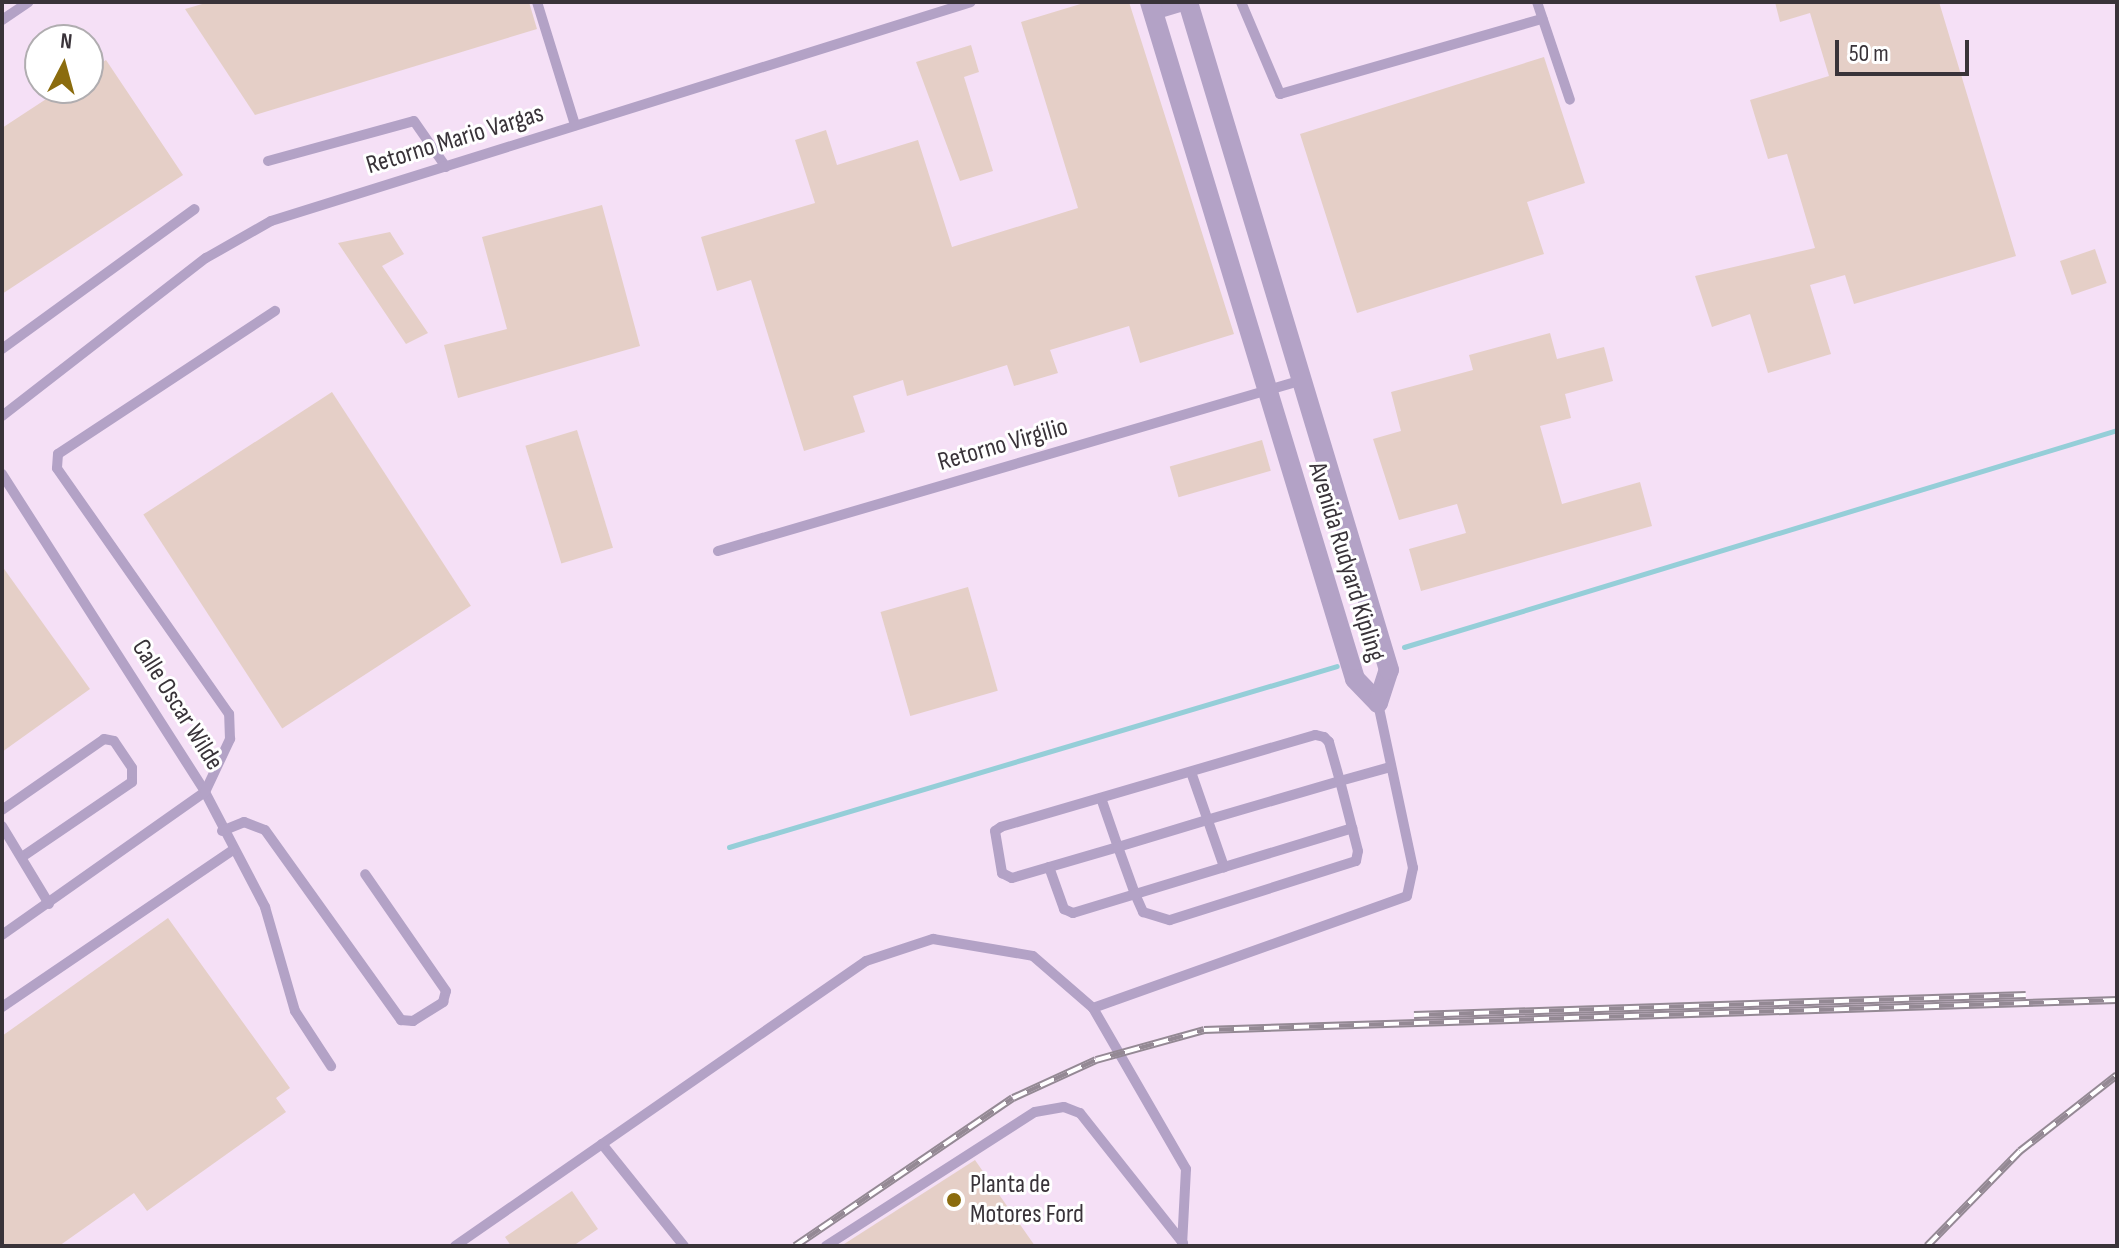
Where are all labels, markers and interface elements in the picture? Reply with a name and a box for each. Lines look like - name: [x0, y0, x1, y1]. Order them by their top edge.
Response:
- north arrow: [24, 24, 104, 104]
- scale bar: [1839, 24, 1973, 74]
- text: N: [59, 28, 74, 56]
- text: 50 m: [1849, 39, 1889, 68]
- street label: Retorno Mario Vargas: [363, 98, 547, 182]
- street label: Retorno Virgilio: [934, 412, 1072, 478]
- street label: Avenida Rudyard Kipling: [1301, 459, 1391, 665]
- street label: Calle Oscar Wilde: [125, 634, 229, 776]
- place label: Planta de Motores Ford: [970, 1169, 1084, 1230]
- marker: Planta de Motores Ford: [945, 1191, 963, 1209]

